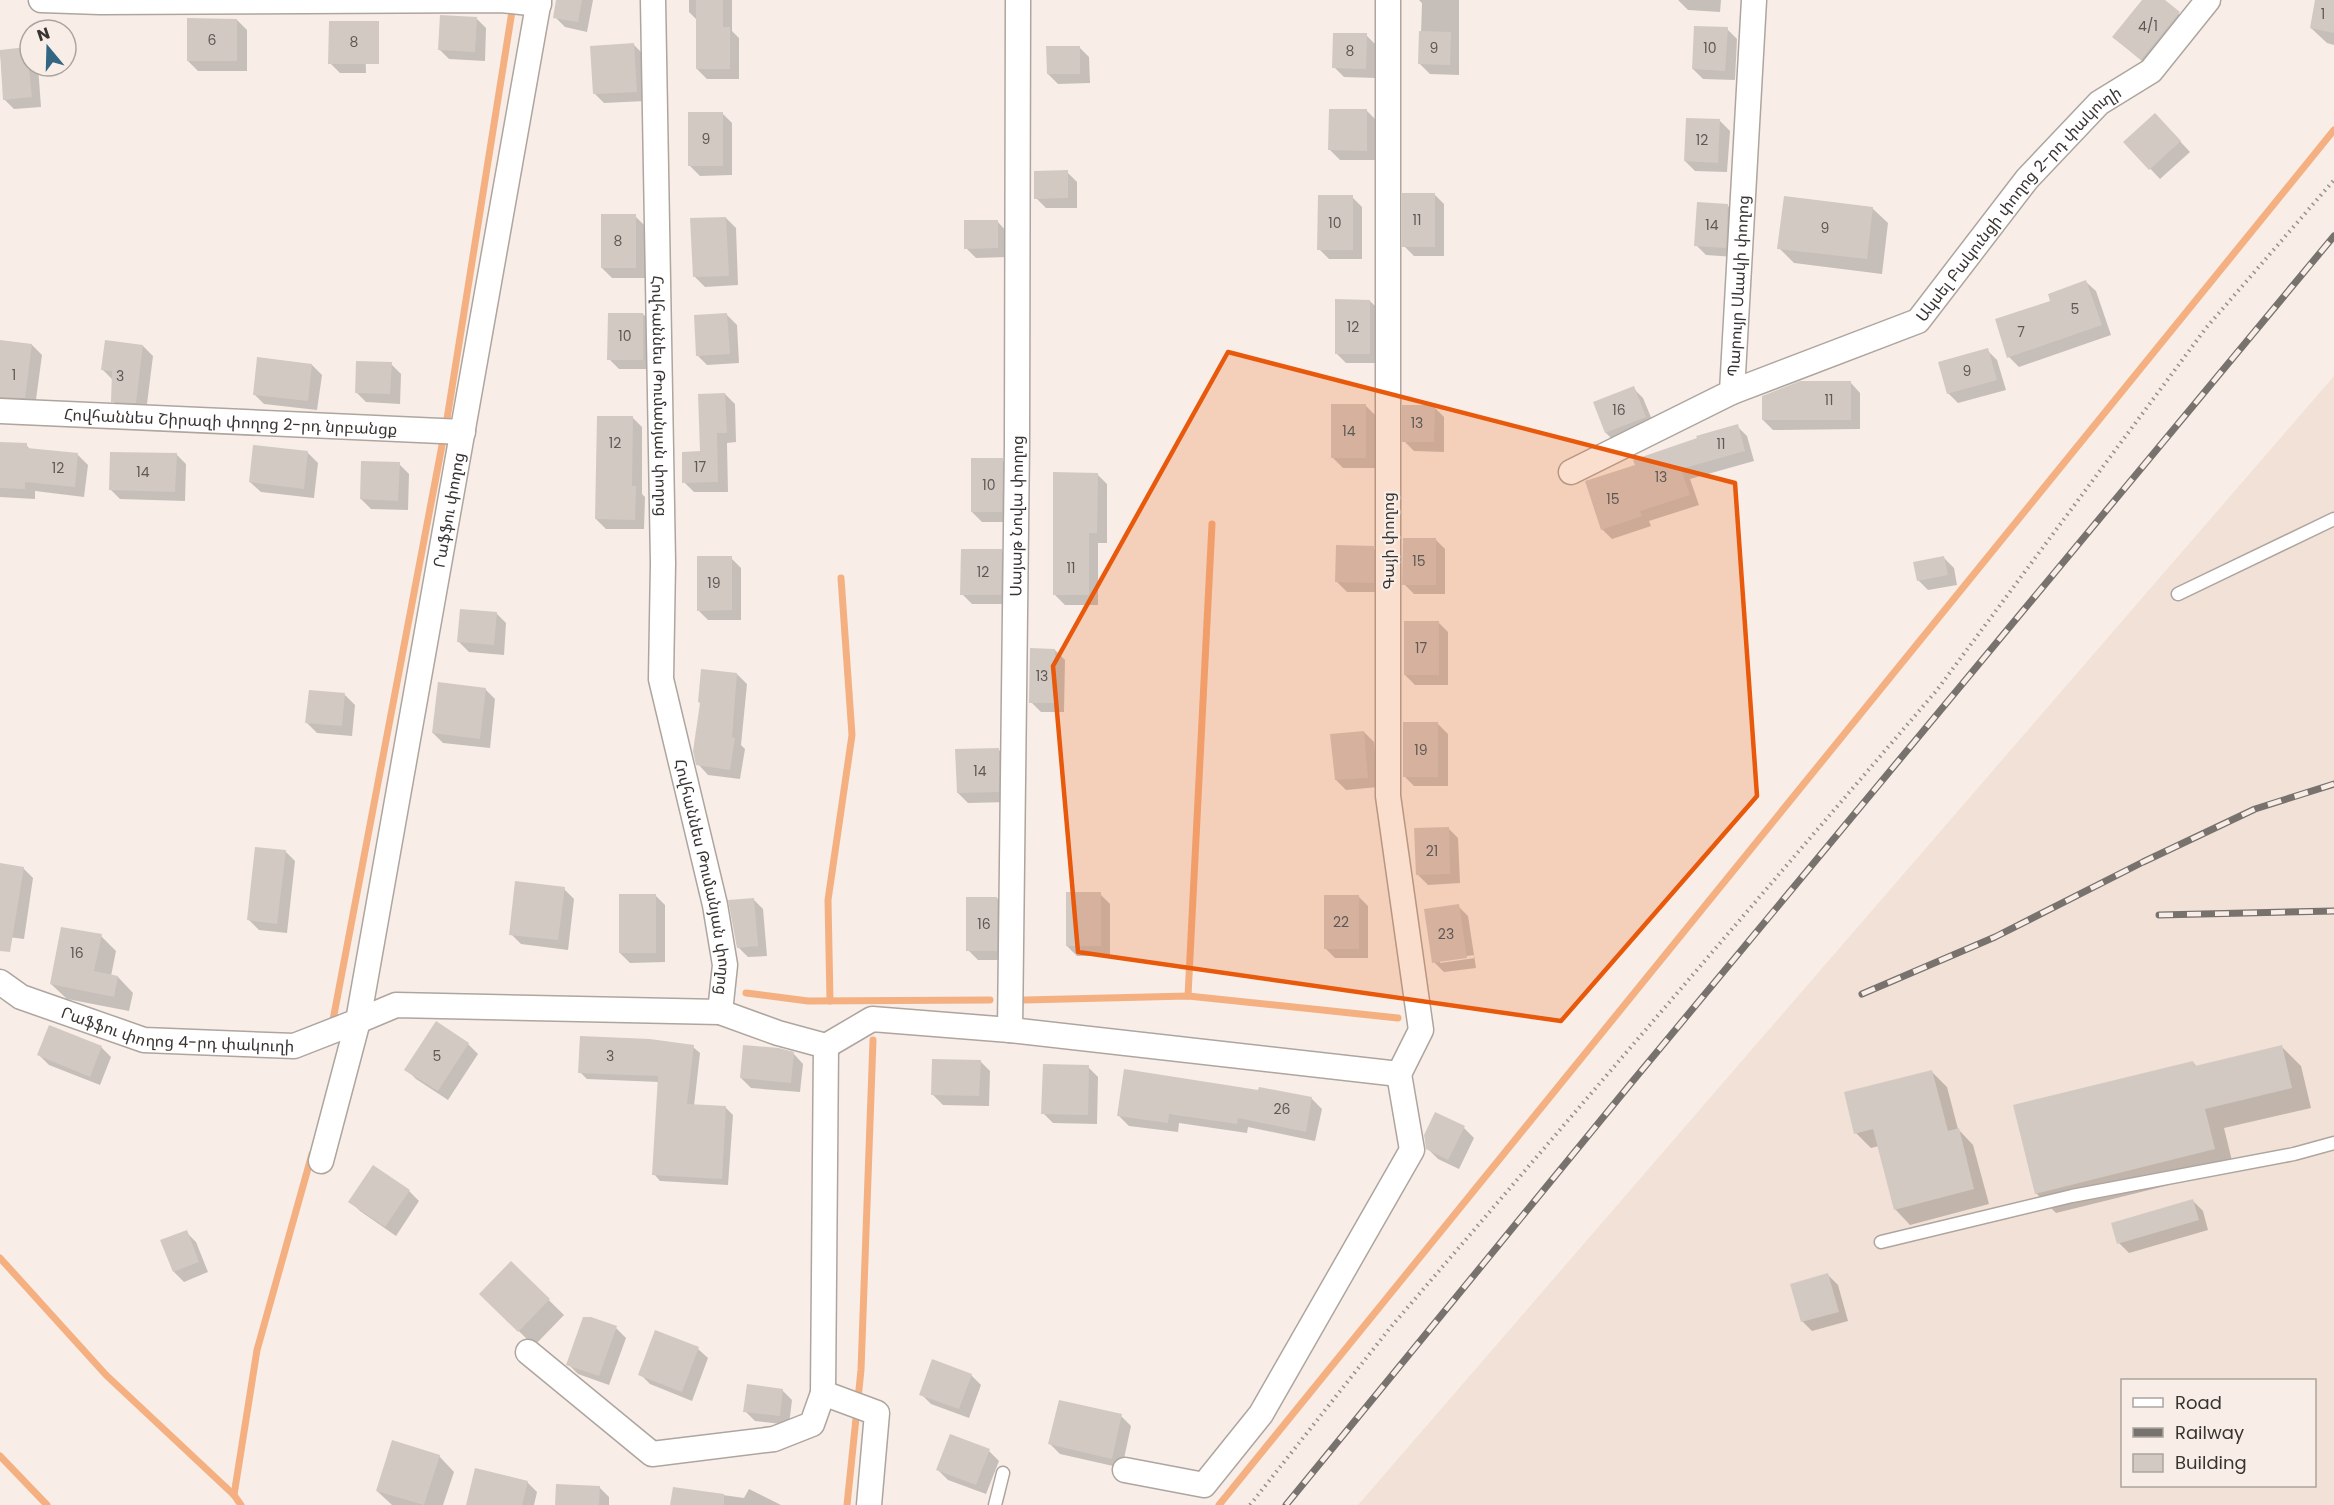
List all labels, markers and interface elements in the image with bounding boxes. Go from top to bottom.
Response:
house number: 1 [2321,4,2325,24]
house number: 4/1 [2138,16,2158,36]
north arrow [18,18,78,78]
text: N [34,21,53,47]
house number: 6 [208,30,217,50]
house number: 8 [350,32,359,52]
house number: 9 [1430,38,1438,58]
house number: 10 [1703,38,1717,58]
house number: 8 [1346,41,1355,61]
street label: Ակսել Բակունցի փողոց 2-րդ փակուղի [1910,81,2126,327]
house number: 9 [702,129,710,149]
house number: 12 [1696,130,1708,150]
street label: Պարույր Սևակի փողոց [1722,194,1755,378]
house number: 11 [1413,210,1421,230]
house number: 10 [1328,213,1342,233]
house number: 14 [1705,215,1719,235]
house number: 9 [1821,218,1829,238]
house number: 8 [614,231,623,251]
street label: Հովհաննես Թումանյան փողոց [646,275,673,517]
house number: 5 [2071,299,2079,319]
house number: 12 [1347,317,1359,337]
house number: 7 [2017,322,2025,342]
house number: 10 [618,326,632,346]
house number: 9 [1963,361,1971,381]
house number: 1 [12,365,16,385]
house number: 3 [116,366,124,386]
house number: 11 [1825,390,1833,410]
house number: 16 [1612,400,1626,420]
street label: Հովհաննես Շիրազի փողոց 2-րդ նրբանցք [64,403,398,441]
house number: 13 [1411,413,1423,433]
house number: 14 [1342,421,1356,441]
house number: 12 [609,433,621,453]
house number: 11 [1717,434,1725,454]
street label: Սայաթ Նովա փողոց [1004,435,1029,597]
street label: Րաֆֆու փողոց [428,450,471,569]
house number: 17 [694,457,706,477]
house number: 12 [52,458,64,478]
house number: 14 [136,462,150,482]
house number: 13 [1655,467,1667,487]
house number: 10 [982,475,996,495]
house number: 15 [1606,489,1620,509]
street label: Գայի փողոց [1377,492,1400,590]
house number: 15 [1412,551,1426,571]
house number: 11 [1067,558,1075,578]
house number: 12 [977,562,989,582]
house number: 19 [707,573,721,593]
house number: 17 [1415,638,1427,658]
house number: 13 [1036,666,1048,686]
house number: 19 [1414,740,1428,760]
street label: Հովհաննես Թումանյան փողոց [668,757,736,996]
house number: 14 [973,761,987,781]
house number: 21 [1426,841,1438,861]
house number: 22 [1333,912,1349,932]
house number: 16 [977,914,991,934]
house number: 23 [1438,924,1454,944]
house number: 16 [70,943,84,963]
street label: Րաֆֆու փողոց 4-րդ փակուղի [58,1001,295,1058]
house number: 5 [433,1046,441,1066]
house number: 3 [606,1046,614,1066]
house number: 26 [1274,1099,1291,1119]
legend [2121,1379,2316,1487]
text: Road [2175,1390,2222,1415]
text: Railway [2175,1420,2244,1445]
text: Building [2175,1450,2247,1475]

